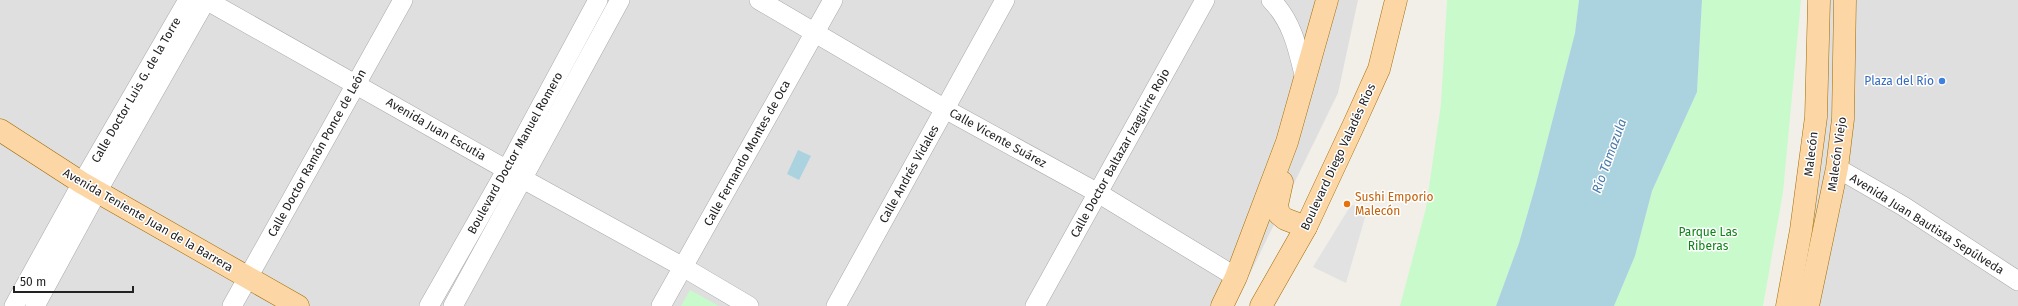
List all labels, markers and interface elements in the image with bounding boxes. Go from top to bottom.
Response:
street label: Calle Doctor Luis G. de la Torre [88,15,184,165]
street label: Calle Doctor Baltazar Izaguirre Rojo [1068,66,1172,240]
street label: Calle Doctor Ramón Ponce de León [265,67,369,239]
street label: Boulevard Doctor Manuel Romero [465,70,565,236]
place label: Plaza del Río [1864,74,1934,88]
marker: Plaza del Río [1937,76,1947,86]
street label: Calle Fernando Montes de Oca [701,78,793,228]
street label: Boulevard Diego Valadés Ríos [1298,81,1378,233]
street label: Avenida Juan Escutia [384,95,488,163]
street label: Calle Vicente Suárez [947,106,1049,170]
street label: Malecón Viejo [1825,116,1849,192]
water label: Río Tamazula [1589,117,1629,195]
street label: Calle Andrés Vidales [876,122,942,225]
street label: Malecón [1801,131,1821,177]
street label: Avenida Teniente Juan de la Barrera [61,165,235,275]
street label: Avenida Juan Bautista Sepúlveda [1848,171,2006,277]
place label: Sushi Emporio Malecón [1355,190,1433,218]
marker: Sushi Emporio Malecón [1342,199,1352,209]
park label: Parque Las Riberas [1679,225,1738,253]
scale bar [14,268,133,294]
text: 50 m [20,275,46,289]

